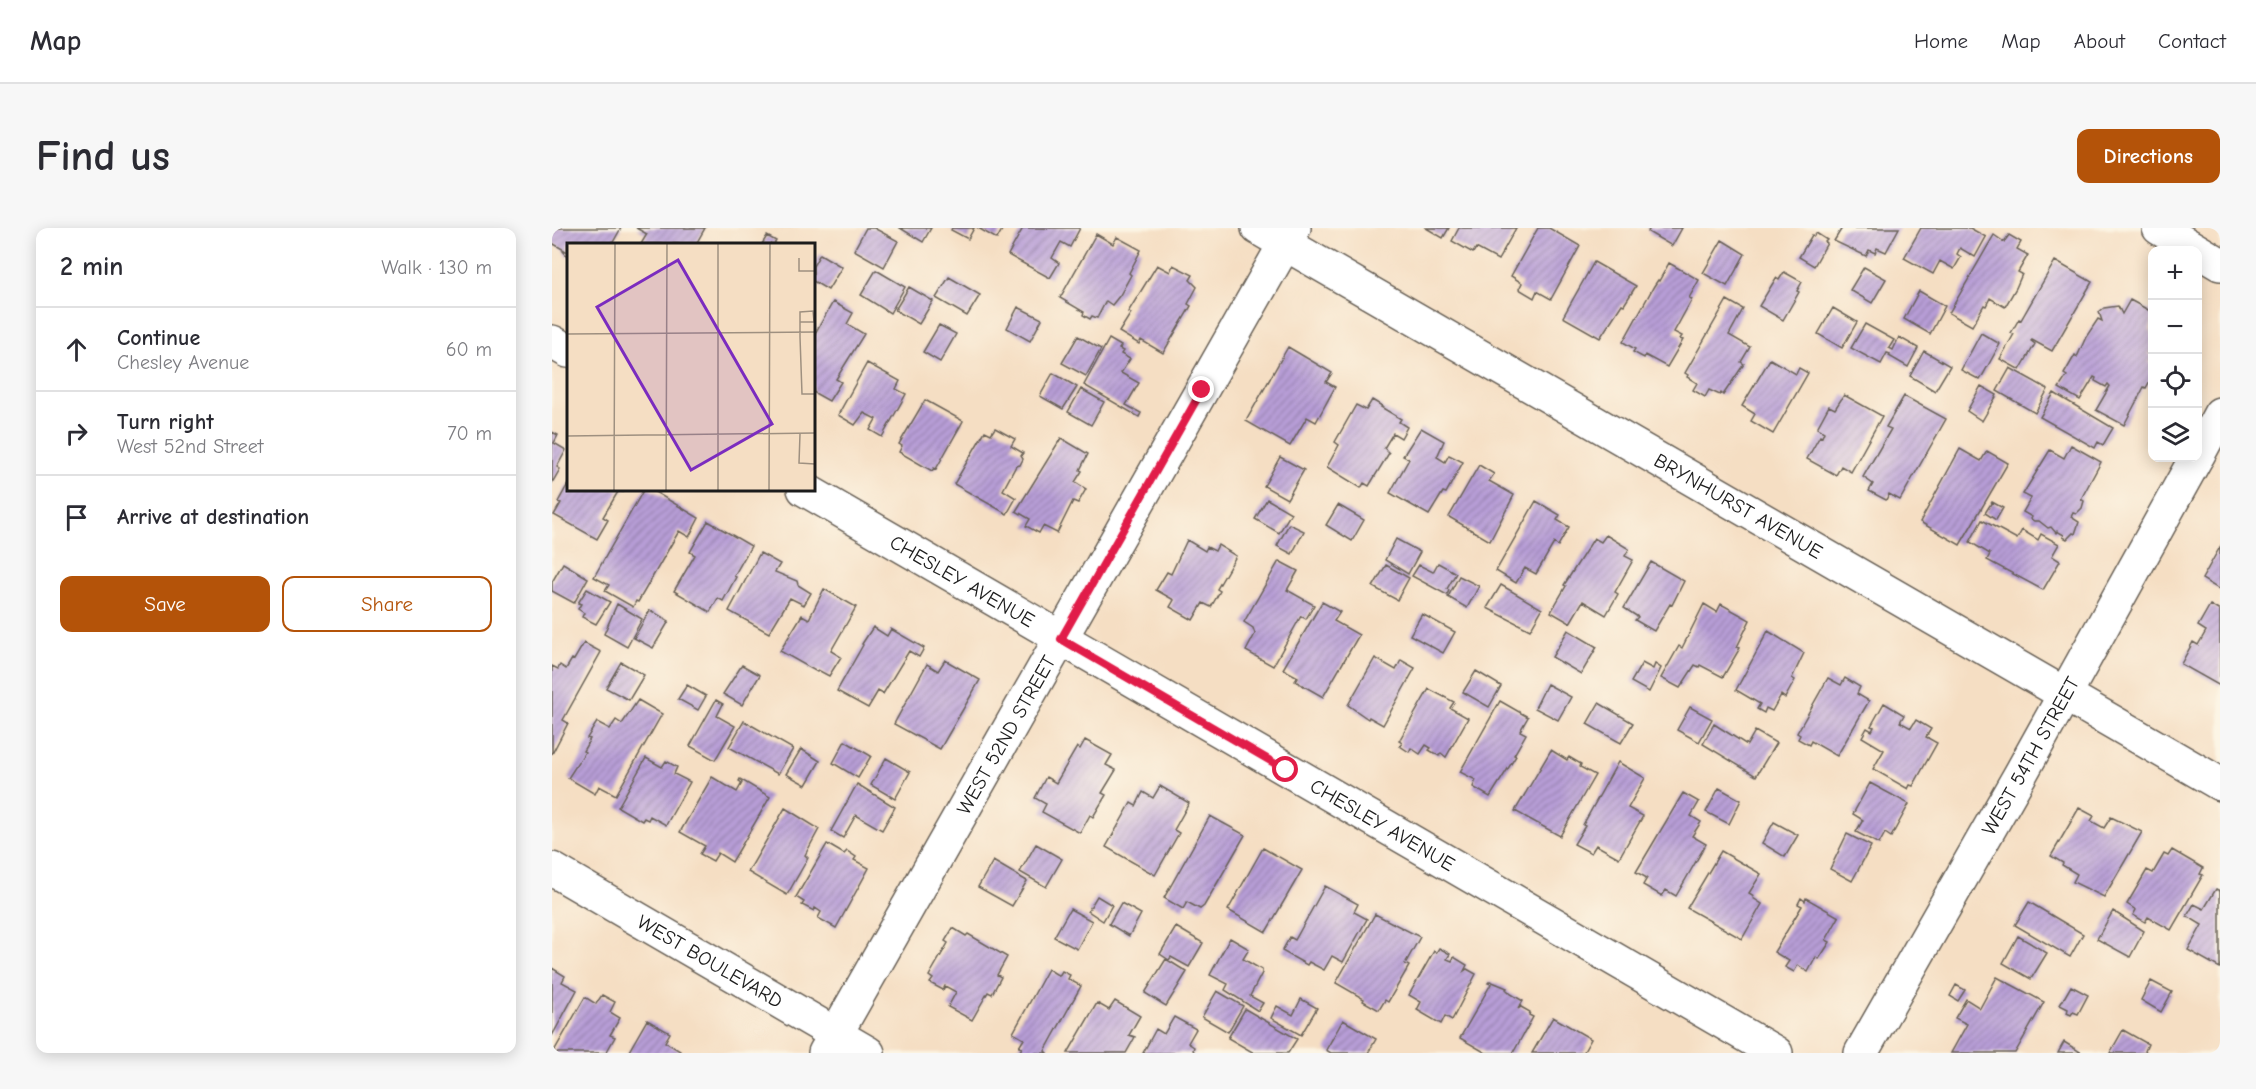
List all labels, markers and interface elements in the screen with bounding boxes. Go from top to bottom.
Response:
text: Map [30,25,81,57]
text: Home [1914,29,1968,53]
text: Map [2001,29,2041,53]
text: About [2074,29,2125,53]
text: Contact [2158,29,2226,53]
button: Directions [2077,129,2220,183]
text: Find us [36,132,170,181]
inset map [567,243,814,490]
map controls [2148,246,2202,462]
button: + [2148,246,2202,300]
text: 2 min [60,252,123,282]
text: Walk · 130 m [381,256,492,279]
button: − [2148,300,2202,354]
text: Continue [117,325,200,351]
icon: ahead [60,333,93,366]
text: 60 m [446,338,492,361]
text: Chesley Avenue [117,351,249,374]
button: locate [2148,354,2202,408]
route end [1188,376,1214,402]
button: layers [2148,408,2202,462]
text: Turn right [117,409,214,435]
icon: right [60,417,93,450]
text: 70 m [447,422,492,445]
text: West 52nd Street [117,435,263,458]
street label: BRYNHURST AVENUE [1650,449,1826,564]
icon: arrive [60,501,93,534]
text: Arrive at destination [117,504,309,530]
street label: CHESLEY AVENUE [886,530,1038,632]
button: Save [60,576,270,632]
button: Share [282,576,492,632]
street label: WEST 52ND STREET [952,651,1061,819]
street label: WEST 54TH STREET [1977,672,2084,839]
route start [1272,756,1298,782]
street label: CHESLEY AVENUE [1306,774,1459,876]
street label: WEST BOULEVARD [633,910,787,1013]

